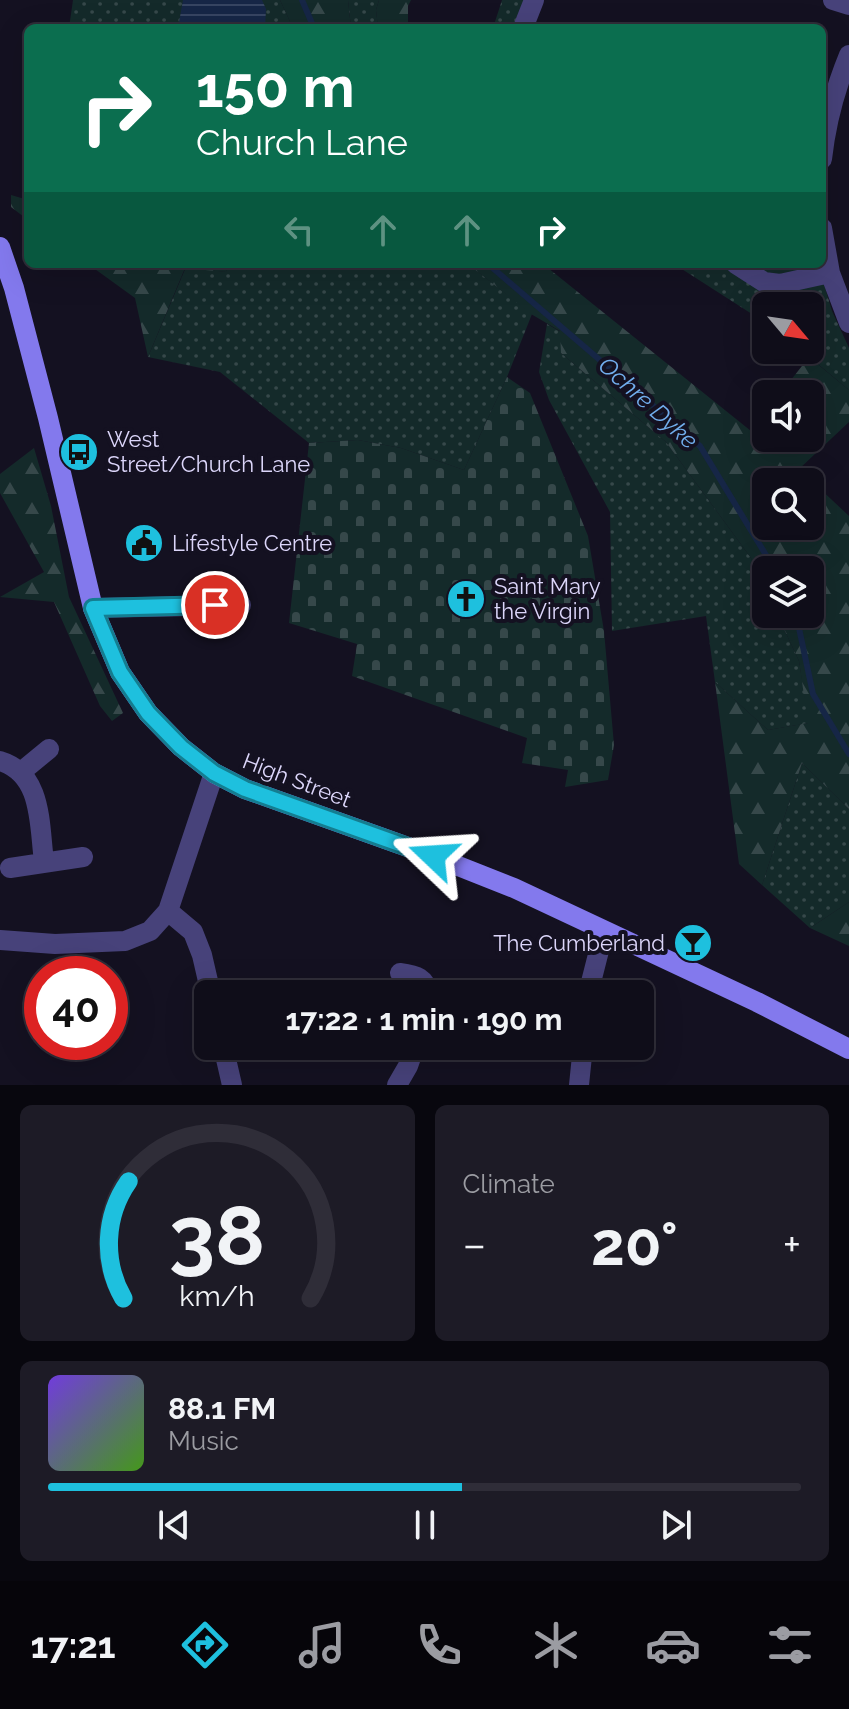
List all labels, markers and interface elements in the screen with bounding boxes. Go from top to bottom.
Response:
text: 150 m [196,54,355,120]
icon: right [64,56,168,160]
text: Church Lane [196,121,408,163]
icon: left [277,208,321,252]
icon: ahead [361,208,405,252]
icon: ahead [445,208,489,252]
icon: right [529,208,573,252]
north arrow [752,292,824,364]
map controls [752,292,824,628]
water label: Ochre Dyke [593,350,704,455]
button: sound [752,380,824,452]
place label: West Street/Church Lane [107,426,310,477]
bus stop icon: West Street/Church Lane [58,431,100,473]
button: search [752,468,824,540]
public building icon: Lifestyle Centre [123,522,165,564]
place label: Lifestyle Centre [172,530,332,556]
button: layers [752,556,824,628]
pin [181,571,249,639]
place label: Saint Mary the Virgin [494,573,601,624]
church icon: Saint Mary the Virgin [445,578,487,620]
icon: arrive [193,583,237,627]
street label: High Street [239,747,355,813]
position arrow [391,814,475,898]
bar icon: The Cumberland [672,922,714,964]
place label: The Cumberland [493,930,665,956]
speed limit sign: 40 [24,956,128,1060]
text: 17:22 · 1 min · 190 m [286,1002,562,1037]
text: Climate [463,1169,555,1199]
text: 38 [169,1187,266,1284]
text: 20° [591,1209,678,1279]
text: − [463,1219,486,1270]
text: + [783,1219,801,1270]
text: km/h [180,1279,255,1313]
text: 88.1 FM [168,1391,276,1426]
text: Music [168,1426,239,1456]
icon: previous [152,1503,196,1547]
icon: pause [403,1503,447,1547]
icon: next [654,1503,698,1547]
icon: directions [177,1617,233,1673]
icon: music [294,1617,350,1673]
icon: phone [411,1617,467,1673]
icon: climate [528,1617,584,1673]
icon: car [645,1617,701,1673]
icon: filters [762,1617,818,1673]
text: 17:21 [31,1624,116,1666]

